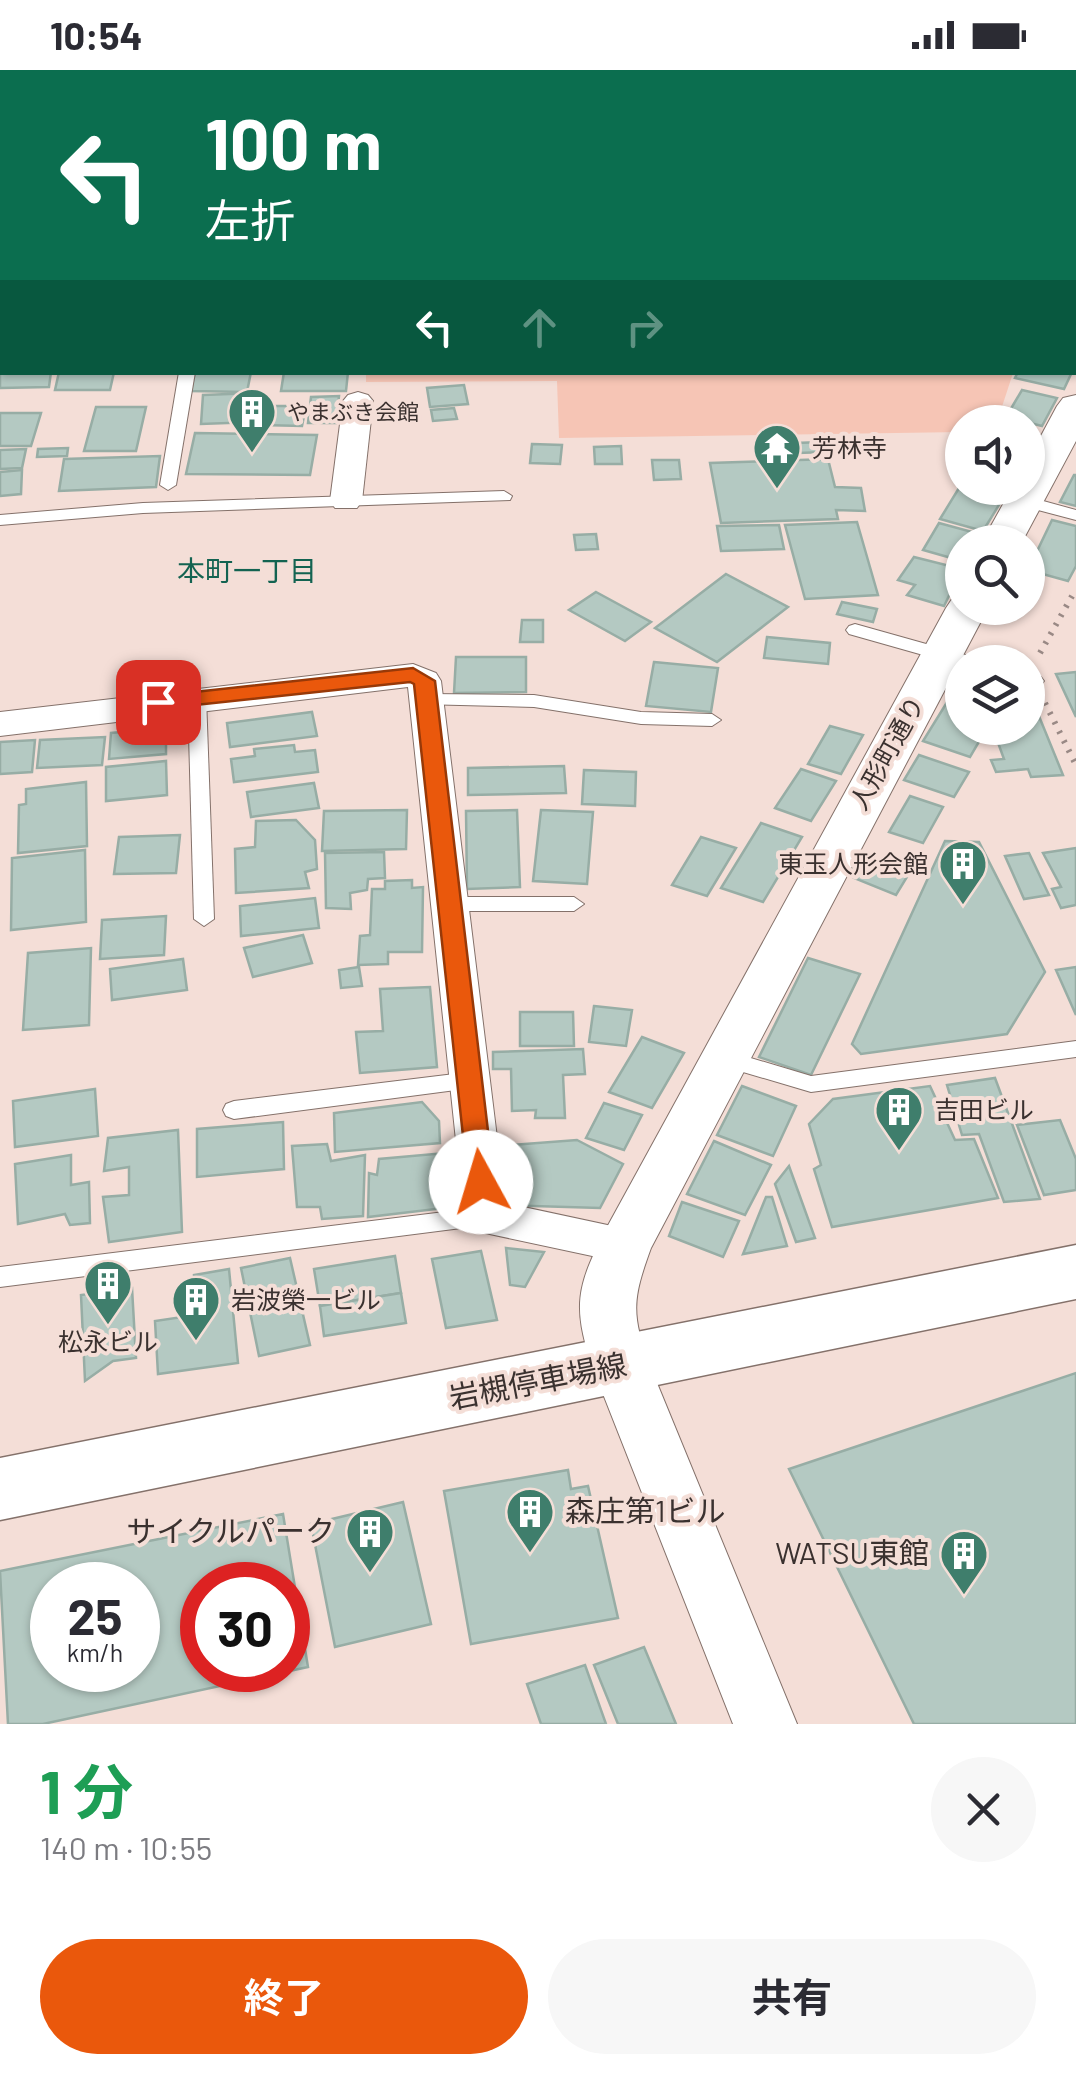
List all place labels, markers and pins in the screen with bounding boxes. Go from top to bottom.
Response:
building icon: やまぶき会館 [226,386,278,454]
place label: やまぶき会館 [287,398,419,424]
temple icon: 芳林寺 [751,422,803,490]
place label: 芳林寺 [812,432,887,462]
pin [116,660,201,745]
building icon: 東玉人形会館 [937,838,989,906]
place label: 東玉人形会館 [778,848,928,878]
building icon: 吉田ビル [873,1084,925,1152]
place label: 吉田ビル [934,1094,1034,1124]
building icon: 松永ビル [82,1258,134,1326]
building icon: 岩波榮一ビル [170,1274,222,1342]
place label: 岩波榮一ビル [231,1284,381,1314]
place label: 松永ビル [58,1326,158,1356]
building icon: 森庄第1ビル [504,1486,556,1554]
place label: 森庄第1ビル [565,1492,726,1528]
building icon: サイクルパーク [344,1506,396,1574]
place label: サイクルパーク [127,1512,335,1548]
building icon: WATSU東館 [938,1528,990,1596]
place label: WATSU東館 [775,1534,929,1570]

